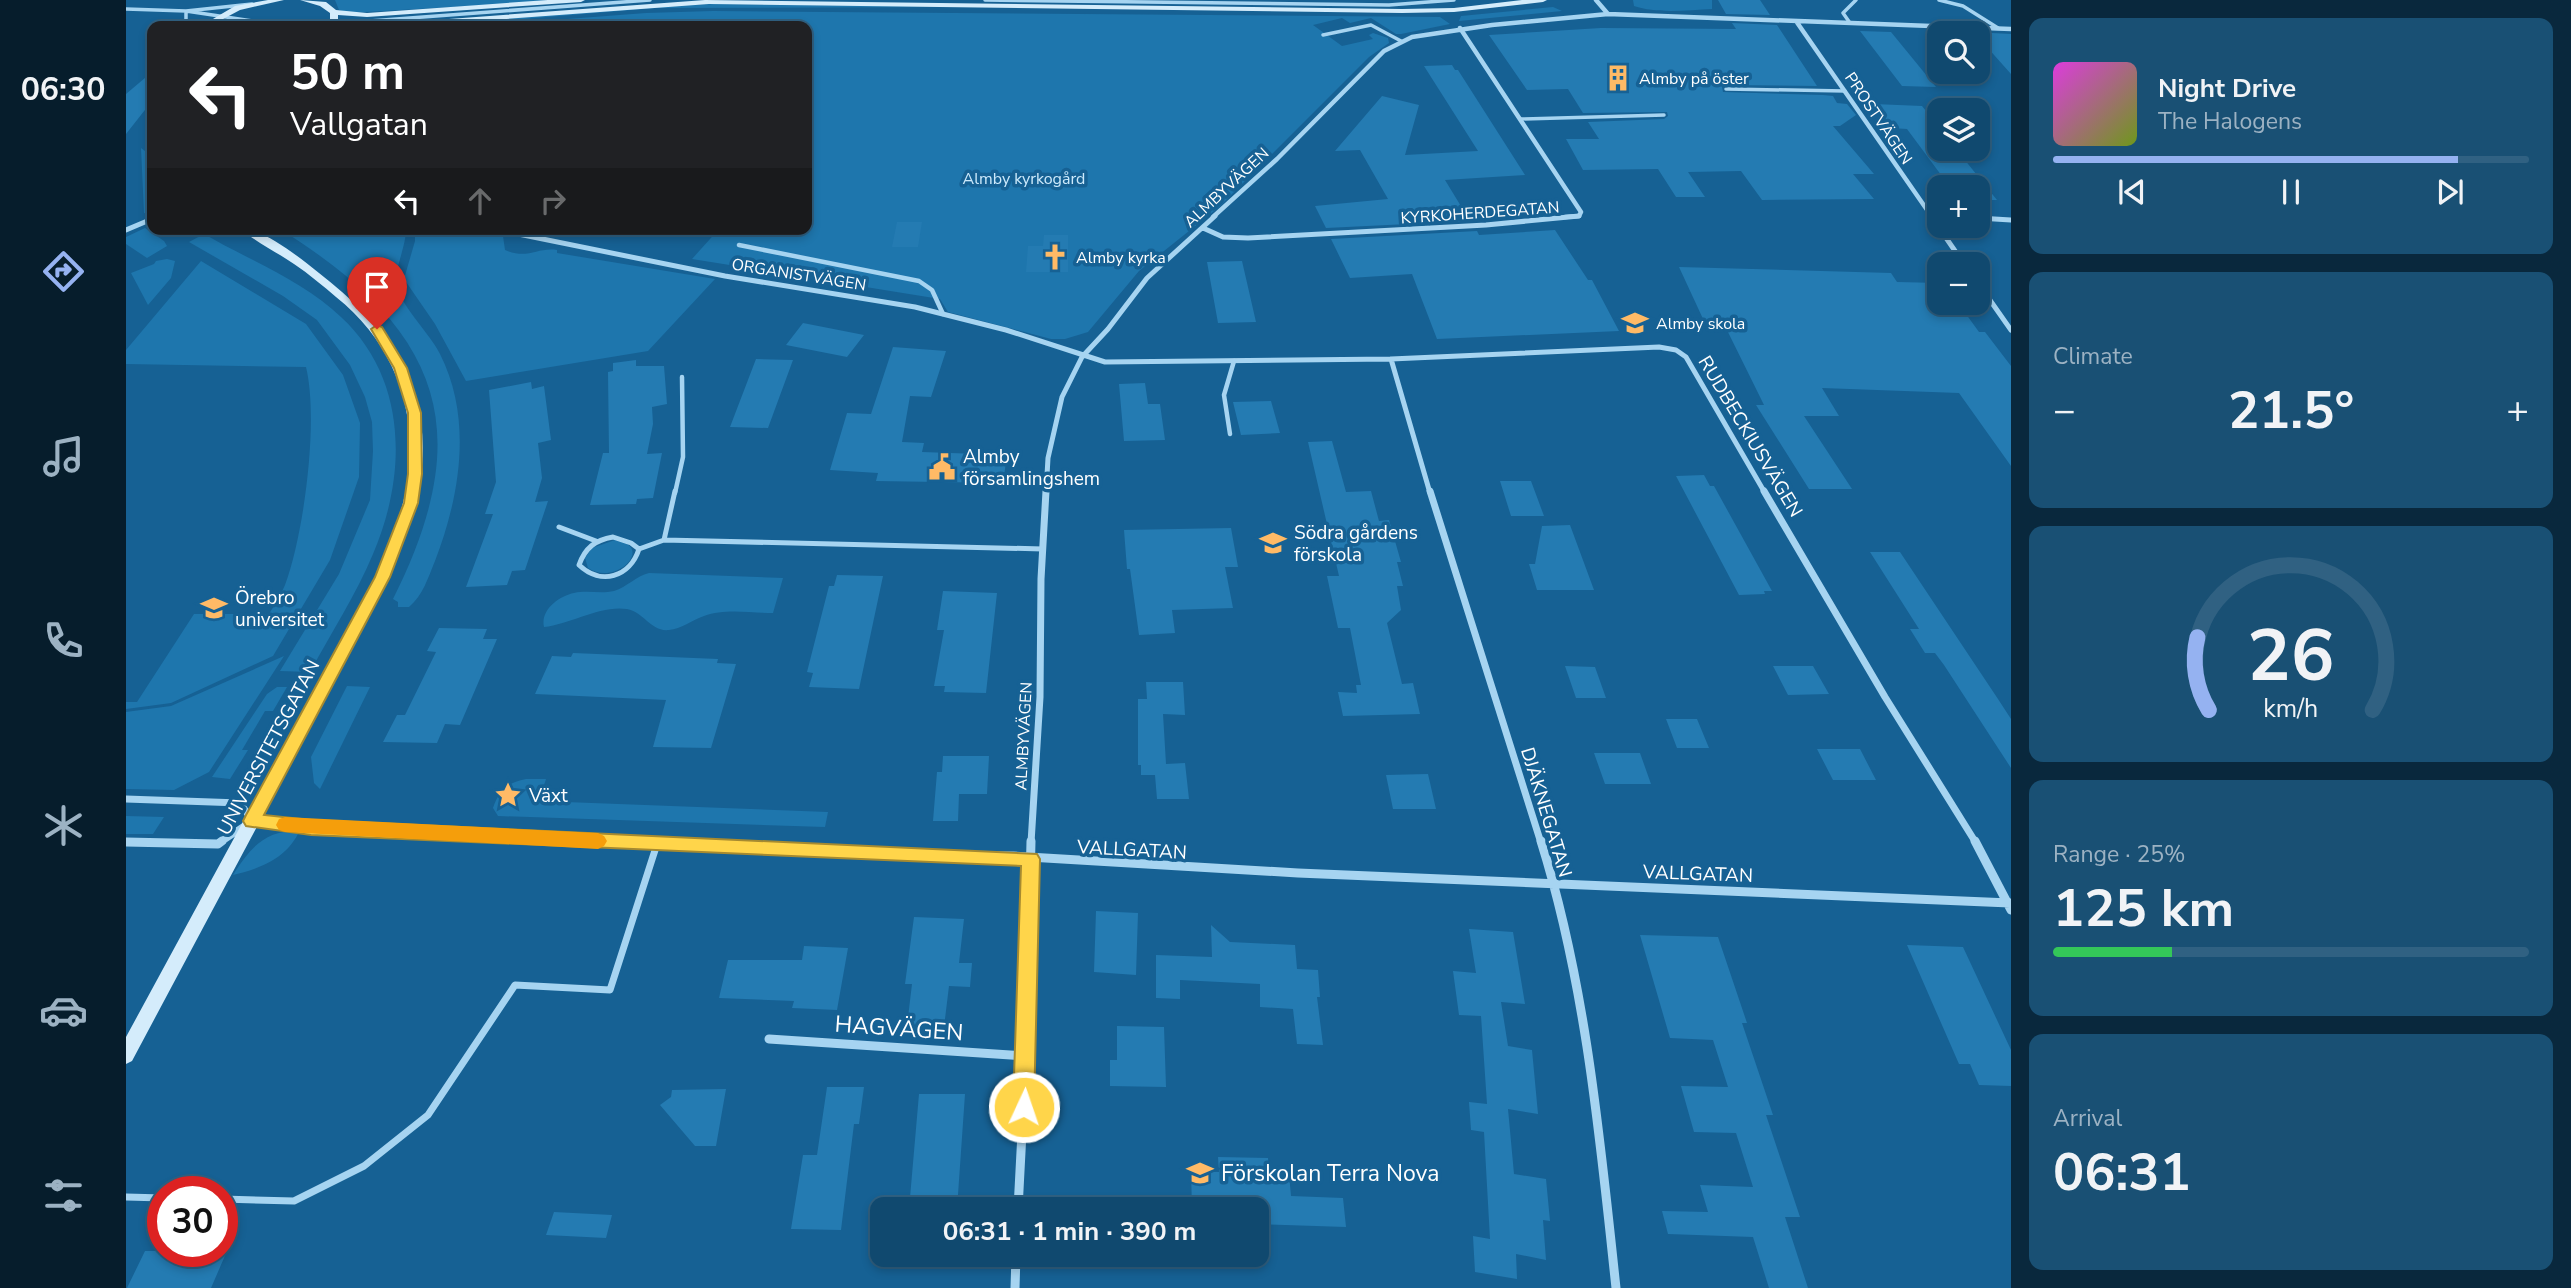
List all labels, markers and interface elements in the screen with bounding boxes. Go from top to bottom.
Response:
map controls [1927,21,1990,315]
button: search [1927,21,1990,84]
text: 50 m [290,39,405,106]
icon: left [175,49,266,140]
building icon: Almby på öster [1603,63,1633,93]
text: 06:30 [21,68,105,111]
place label: Almby på öster [1639,68,1749,90]
street label: PROSTVÄGEN [1839,68,1917,169]
text: Night Drive [2158,71,2296,106]
button: layers [1927,98,1990,161]
text: Vallgatan [290,103,428,146]
text: The Halogens [2158,106,2302,137]
street label: ALMBYVÄGEN [1179,143,1274,233]
park label: Almby kyrkogård [963,168,1085,190]
icon: previous [2113,173,2151,211]
icon: pause [2272,173,2310,211]
icon: next [2431,173,2469,211]
button: + [1927,175,1990,238]
icon: left [388,182,426,220]
icon: ahead [461,182,499,220]
icon: right [534,182,572,220]
street label: KYRKOHERDEGATAN [1400,196,1560,230]
church icon: Almby kyrka [1040,242,1070,272]
icon: directions [39,247,88,296]
place label: Almby kyrka [1076,247,1166,269]
button: − [1927,252,1990,315]
street label: ORGANISTVÄGEN [730,253,868,296]
pin [347,257,407,329]
icon: arrive [358,268,396,306]
school or university icon: Almby skola [1620,308,1650,338]
place label: Almby skola [1656,313,1745,335]
text: Climate [2053,341,2133,372]
street label: RUDBECKIUSVÄGEN [1692,351,1809,522]
text: 21.5° [2228,375,2354,446]
text: − [2053,385,2076,436]
text: + [2506,385,2529,436]
icon: music [39,432,88,481]
place label: Almby församlingshem [963,444,1100,492]
public building icon: Almby församlingshem [927,452,957,482]
place label: Södra gårdens förskola [1294,520,1418,568]
school or university icon: Södra gårdens förskola [1258,528,1288,558]
place label: Örebro universitet [235,585,325,633]
school or university icon: Örebro universitet [199,593,229,623]
text: 26 [2247,606,2335,706]
icon: phone [39,616,88,665]
street label: UNIVERSITETSGATAN [212,655,326,840]
street label: ALMBYVÄGEN [1010,681,1038,791]
text: km/h [2263,692,2319,726]
street label: DJÄKNEGATAN [1514,744,1578,880]
place icon: Växt [493,780,523,810]
place label: Växt [528,783,568,809]
icon: climate [39,801,88,850]
street label: VALLGATAN [1075,834,1188,866]
text: Range · 25% [2053,839,2185,870]
street label: VALLGATAN [1642,859,1753,889]
text: 125 km [2053,873,2234,944]
icon: car [39,986,88,1035]
street label: HAGVÄGEN [834,1009,964,1048]
position arrow [987,1070,1061,1144]
text: Arrival [2053,1103,2122,1134]
text: 06:31 [2053,1137,2191,1208]
school or university icon: Förskolan Terra Nova [1185,1158,1215,1188]
place label: Förskolan Terra Nova [1221,1158,1439,1189]
icon: filters [39,1171,88,1220]
speed limit sign: 30 [147,1176,238,1267]
text: 06:31 · 1 min · 390 m [943,1214,1196,1249]

